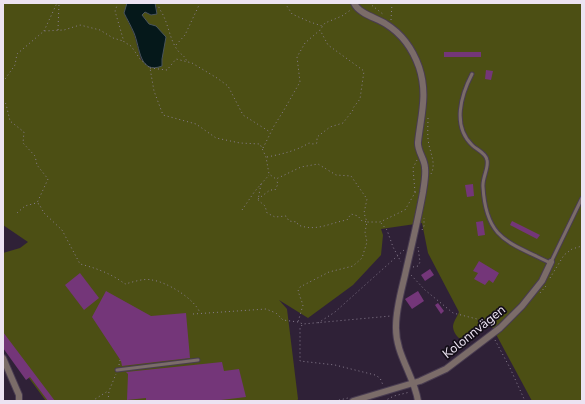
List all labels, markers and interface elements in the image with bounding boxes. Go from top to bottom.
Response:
street label: Kolonnvägen [439,301,509,363]

